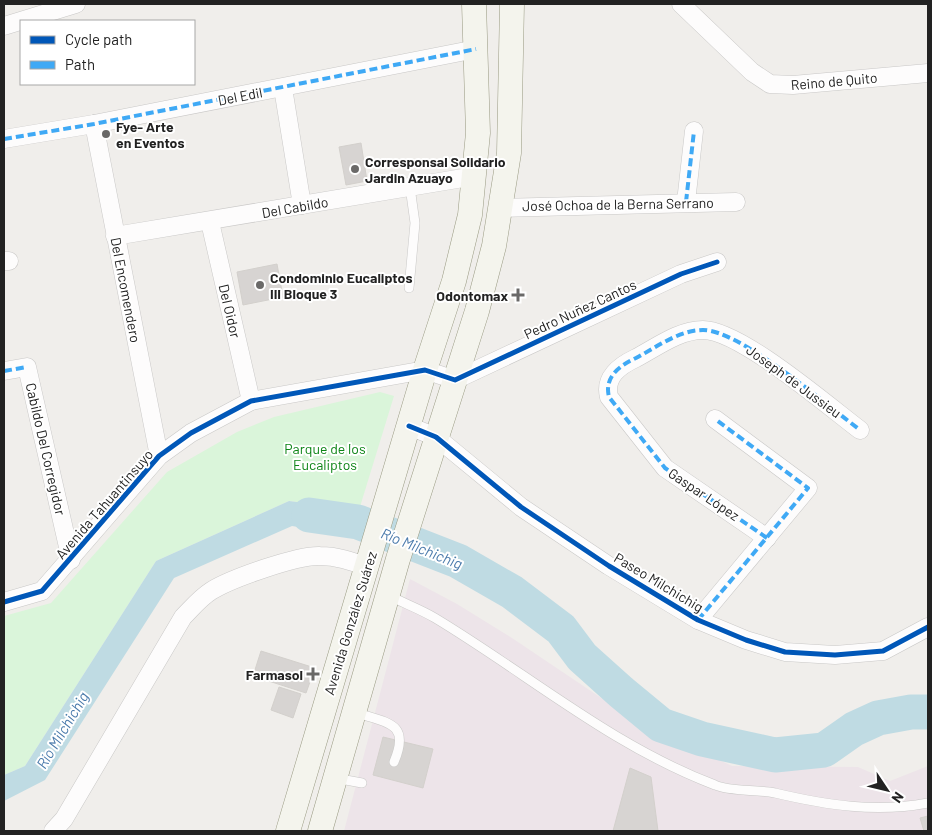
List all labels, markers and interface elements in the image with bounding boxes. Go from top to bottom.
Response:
legend [20,20,195,85]
text: Cycle path [65,30,132,48]
text: Path [65,55,95,73]
street label: Reino de Quito [790,69,878,93]
street label: Del Edil [216,83,264,109]
place label: Fye- Arte en Eventos [116,118,184,151]
marker: Fye- Arte en Eventos [100,128,112,140]
place label: Corresponsal Solidario Jardin Azuayo [365,153,506,186]
marker: Corresponsal Solidario Jardin Azuayo [349,163,361,175]
street label: Del Cabildo [260,193,330,221]
street label: José Ochoa de la Berna Serrano [522,194,714,214]
street label: Del Encomendero [107,236,145,344]
place label: Condominio Eucaliptos III Bloque 3 [270,269,412,302]
street label: Pedro Nuñez Cantos [521,275,639,342]
marker: Condominio Eucaliptos III Bloque 3 [254,279,266,291]
street label: Del Oidor [216,282,244,340]
place label: Odontomax [436,287,508,304]
marker: Odontomax [512,289,524,301]
street label: Joseph de Jussieu [743,341,845,421]
street label: Cabildo Del Corregidor [22,381,70,517]
park label: Parque de los Eucaliptos [284,440,366,473]
street label: Avenida Tahuantinsuyo [52,446,156,562]
street label: Gaspar López [665,464,743,524]
water label: Río Milchichig [379,523,466,573]
street label: Avenida González Suárez [320,549,380,697]
street label: Paseo Milchichig [611,549,707,615]
place label: Farmasol [246,666,303,683]
marker: Farmasol [307,668,319,680]
water label: Río Milchichig [32,688,92,772]
north arrow [862,765,912,815]
text: N [888,789,908,806]

